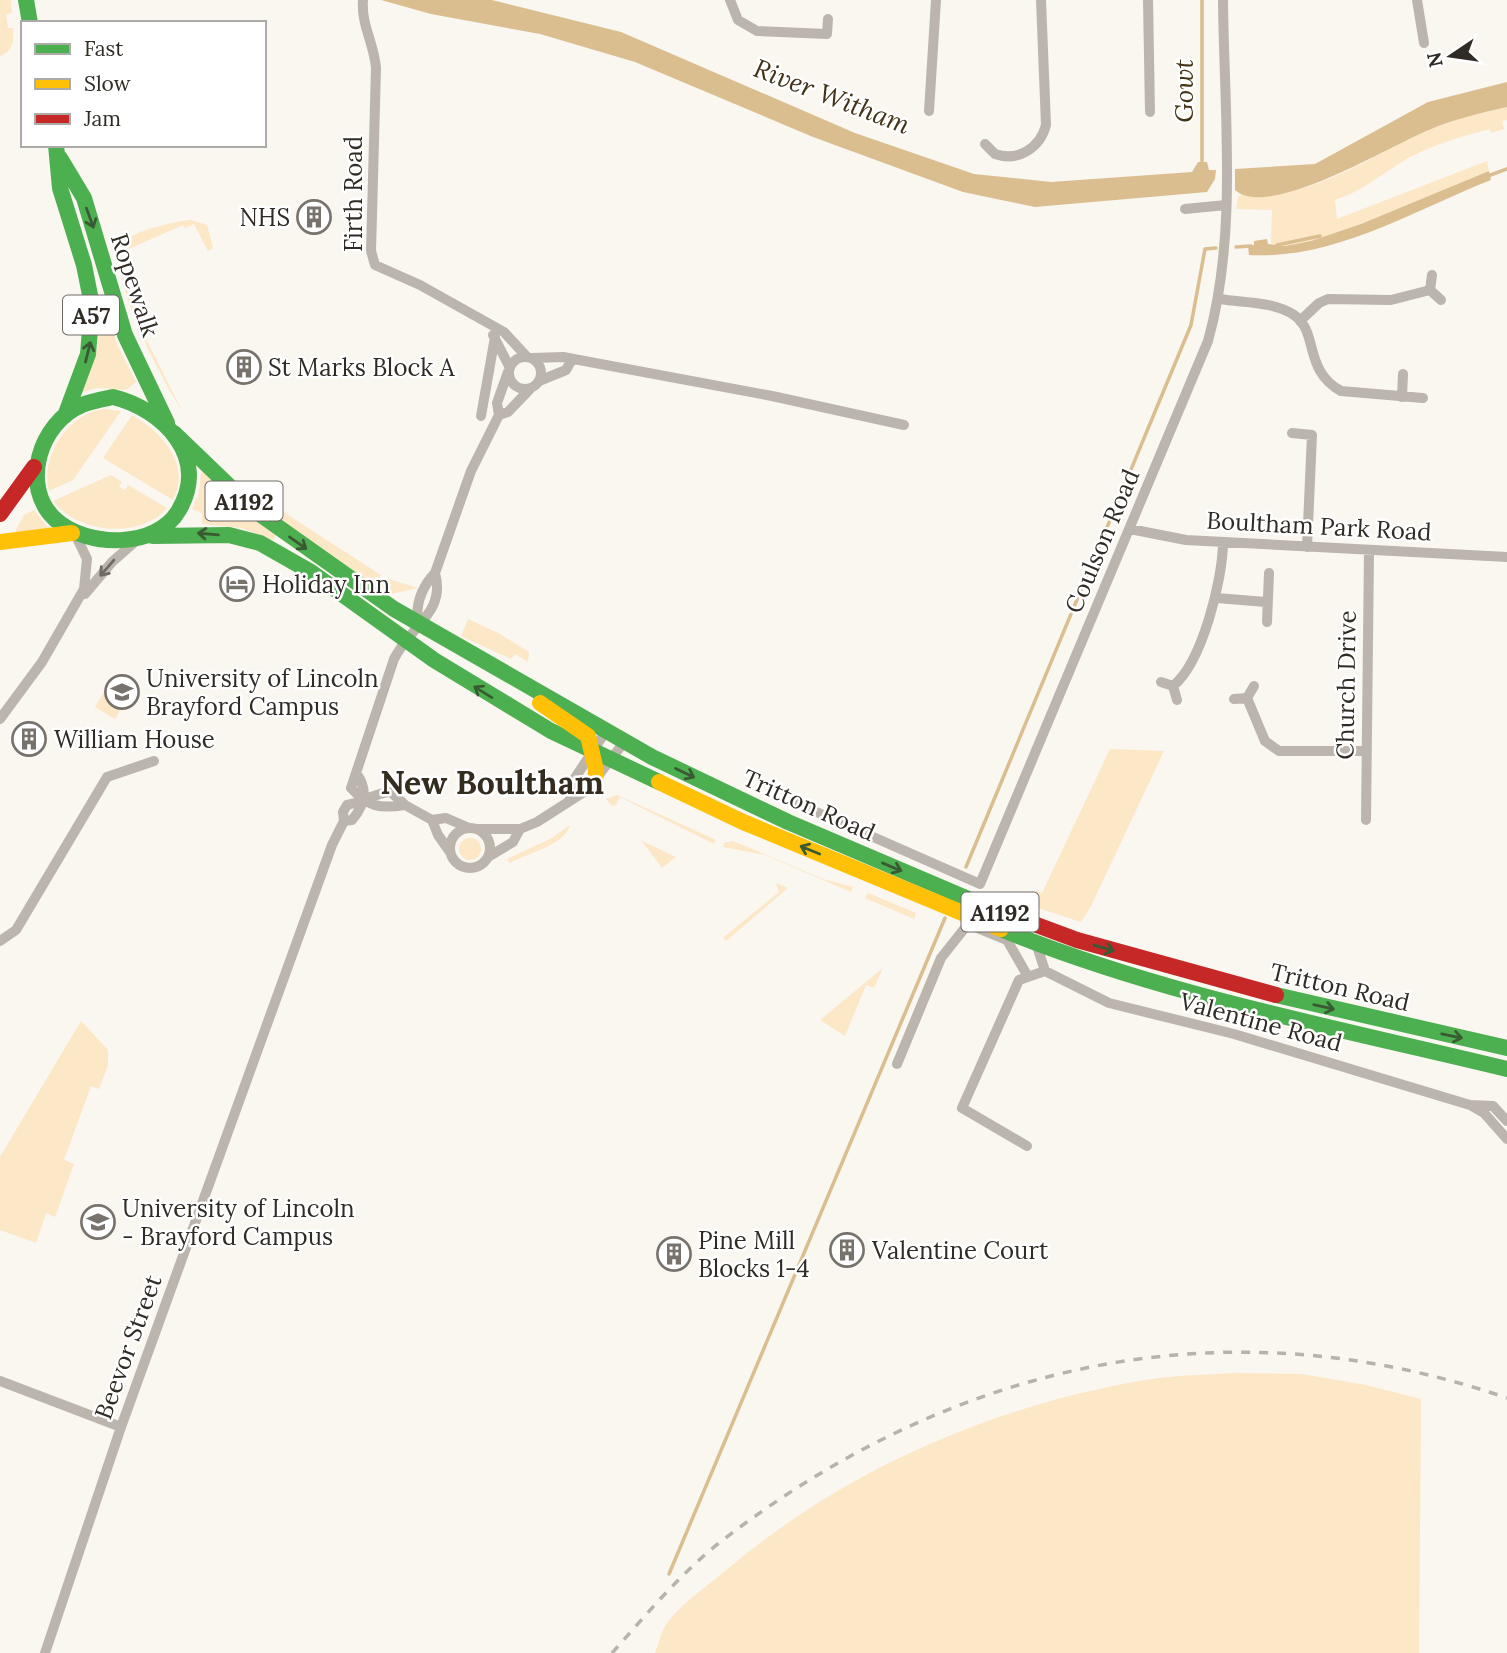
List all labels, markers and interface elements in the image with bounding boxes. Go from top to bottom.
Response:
legend [21,21,266,147]
north arrow [1416,21,1486,91]
text: Fast [84,35,124,62]
text: N [1421,50,1448,70]
water label: River Witham [749,51,915,141]
water label: Gowt [1167,59,1200,123]
text: Slow [84,70,131,97]
text: Jam [83,105,121,132]
street label: Firth Road [338,136,369,252]
building icon: NHS [295,198,333,236]
place label: NHS [239,202,290,233]
one-way arrow [84,207,97,229]
street label: Ropewalk [104,229,166,341]
road number: A57 [63,296,119,334]
one-way arrow [82,341,95,363]
building icon: St Marks Block A [225,348,263,386]
place label: St Marks Block A [268,352,455,383]
street label: Coulson Road [1058,464,1146,618]
road number: A1192 [205,481,282,520]
street label: Boultham Park Road [1206,505,1432,547]
one-way arrow [197,527,220,540]
one-way arrow [288,536,307,550]
one-way arrow [99,559,115,577]
hotel icon: Holiday Inn [218,565,256,603]
place label: Holiday Inn [262,569,390,600]
street label: Church Drive [1329,610,1363,760]
place label: University of Lincoln Brayford Campus [146,663,379,722]
school or university icon: University of Lincoln Brayford Campus [103,673,141,711]
one-way arrow [474,684,493,699]
building icon: William House [10,720,48,758]
place label: William House [54,724,215,755]
district label: New Boultham [380,762,604,803]
street label: Tritton Road [738,762,880,848]
one-way arrow [674,767,695,780]
one-way arrow [800,843,821,856]
one-way arrow [881,861,902,874]
road number: A1192 [962,892,1038,931]
one-way arrow [1093,942,1115,955]
street label: Tritton Road [1267,956,1413,1018]
street label: Valentine Road [1175,985,1346,1059]
one-way arrow [1312,1001,1335,1014]
one-way arrow [1440,1030,1463,1044]
place label: University of Lincoln - Brayford Campus [122,1193,355,1252]
school or university icon: University of Lincoln - Brayford Campus [79,1203,117,1241]
place label: Pine Mill Blocks 1-4 [698,1225,810,1284]
building icon: Valentine Court [828,1231,866,1269]
building icon: Pine Mill Blocks 1-4 [655,1235,693,1273]
place label: Valentine Court [871,1235,1049,1266]
street label: Beevor Street [88,1270,169,1423]

